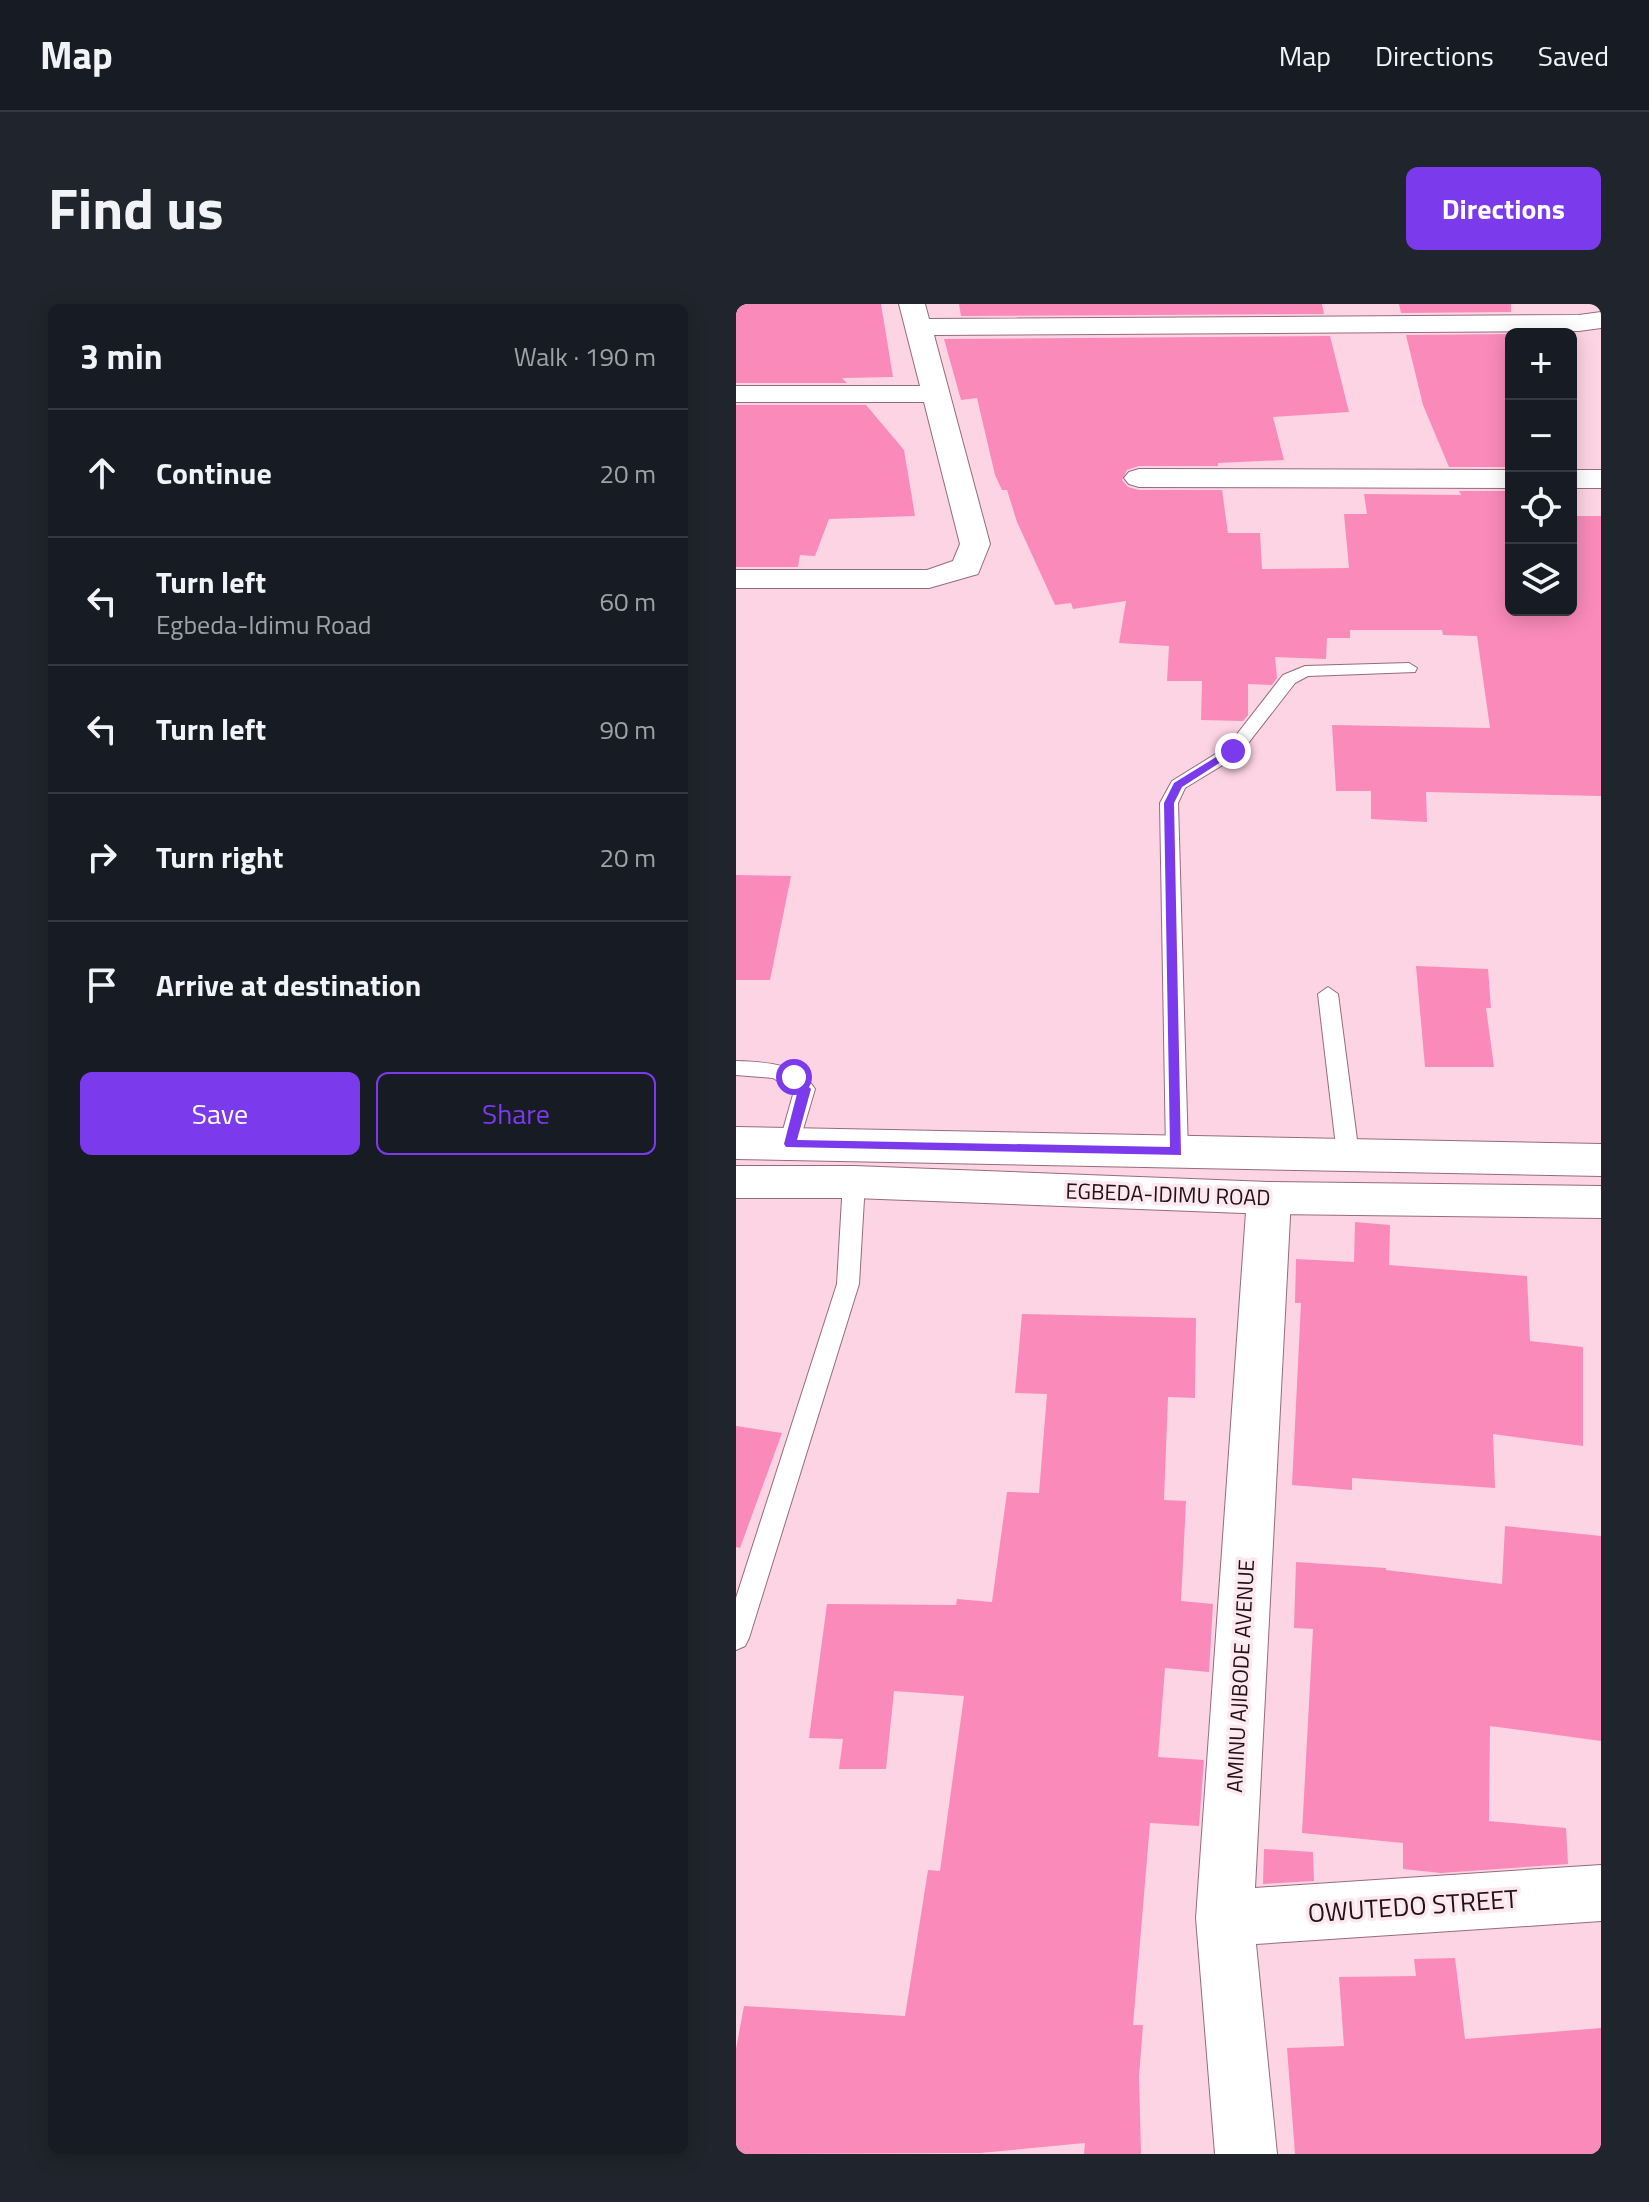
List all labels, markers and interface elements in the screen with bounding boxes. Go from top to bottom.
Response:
text: Map [40,26,113,84]
text: Map [1279,34,1331,77]
text: Directions [1375,34,1494,77]
text: Saved [1538,34,1609,77]
text: Find us [48,166,224,251]
button: Directions [1406,167,1601,250]
map controls [1505,328,1577,616]
button: + [1505,328,1577,400]
text: 3 min [80,330,163,382]
text: Walk · 190 m [514,337,656,376]
button: − [1505,400,1577,472]
text: Continue [156,450,272,496]
icon: ahead [80,451,124,495]
text: 20 m [599,454,656,493]
button: locate [1505,472,1577,544]
button: layers [1505,544,1577,616]
text: Turn left [156,559,266,605]
icon: left [80,579,124,623]
text: 60 m [599,582,656,621]
text: Egbeda-Idimu Road [156,605,372,644]
text: Turn left [156,706,266,752]
icon: left [80,707,124,751]
text: 90 m [599,710,656,749]
route end [1215,733,1251,769]
text: Turn right [156,834,284,880]
icon: right [80,835,124,879]
text: 20 m [599,838,656,877]
text: Arrive at destination [156,962,421,1008]
icon: arrive [80,963,124,1007]
route start [776,1059,812,1095]
button: Save [80,1072,360,1155]
button: Share [376,1072,656,1155]
street label: EGBEDA-IDIMU ROAD [1065,1173,1271,1215]
street label: AMINU AJIBODE AVENUE [1217,1558,1263,1794]
street label: OWUTEDO STREET [1306,1879,1520,1932]

